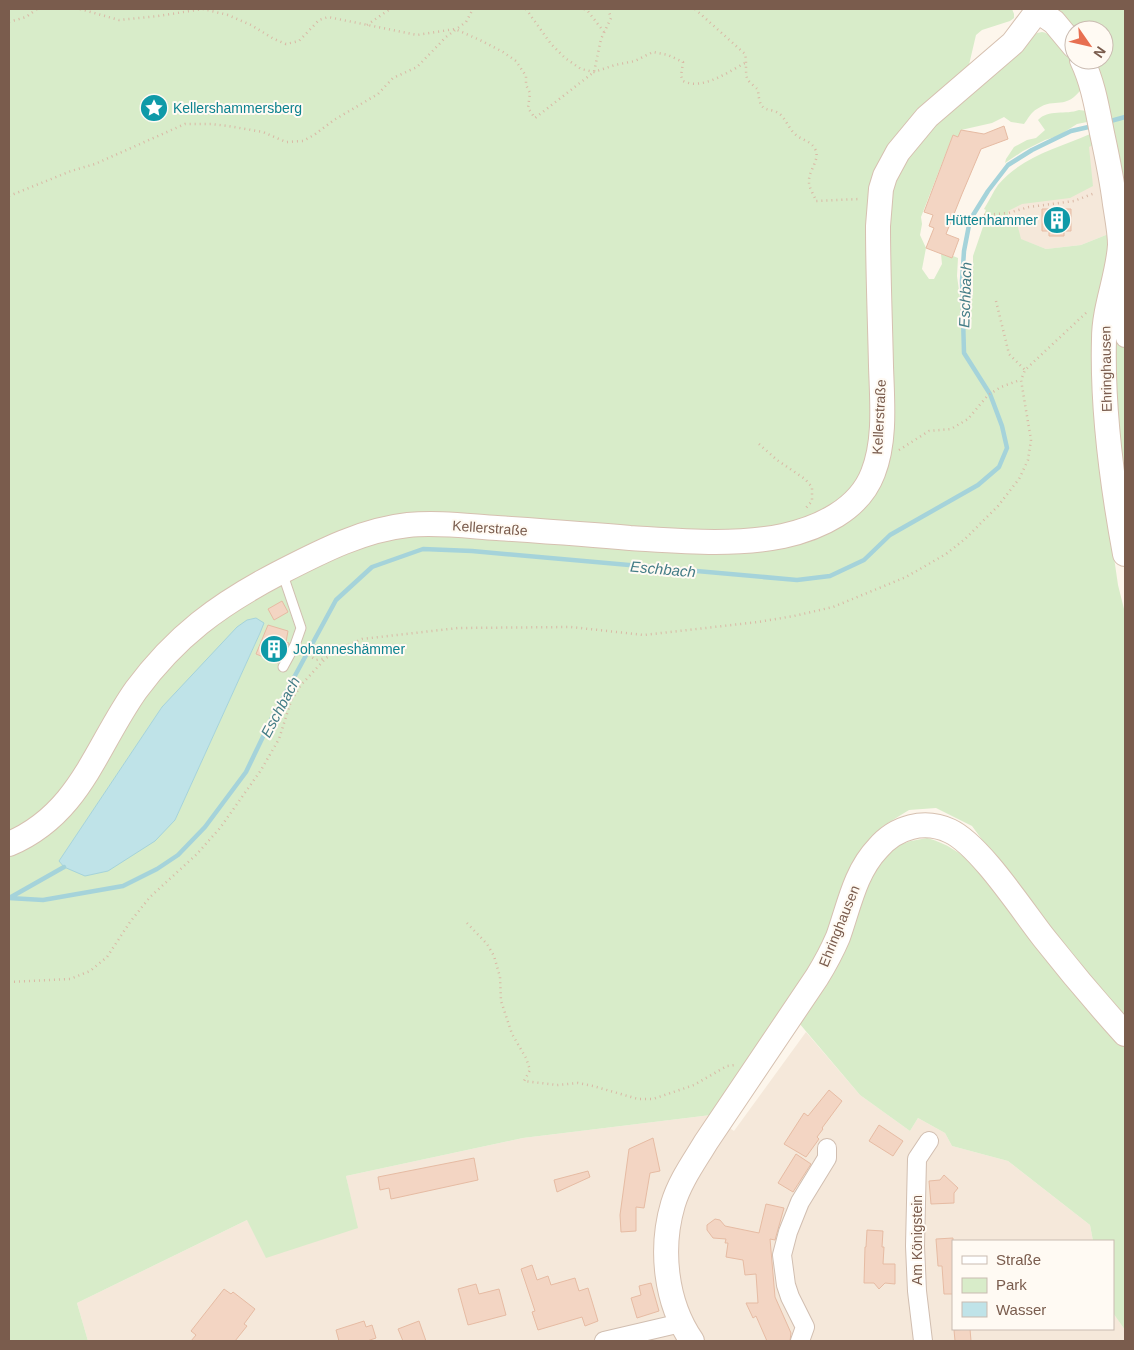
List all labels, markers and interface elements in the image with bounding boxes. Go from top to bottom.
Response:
north arrow [1064,20,1114,70]
text: N [1090,44,1109,61]
place icon: Kellershammersberg [139,93,169,123]
place label: Kellershammersberg [173,100,302,116]
building icon: Hüttenhammer [1042,205,1072,235]
place label: Hüttenhammer [945,212,1038,228]
water label: Eschbach [955,262,975,328]
street label: Ehringhausen [1097,326,1115,412]
street label: Kellerstraße [869,379,889,455]
street label: Kellerstraße [452,517,528,539]
water label: Eschbach [629,558,697,580]
building icon: Johanneshämmer [259,634,289,664]
place label: Johanneshämmer [293,641,405,657]
water label: Eschbach [257,674,303,740]
street label: Ehringhausen [815,883,863,969]
street label: Am Königstein [909,1195,925,1285]
legend [952,1240,1114,1330]
text: Straße [996,1251,1041,1268]
text: Park [996,1276,1027,1293]
text: Wasser [996,1301,1046,1318]

